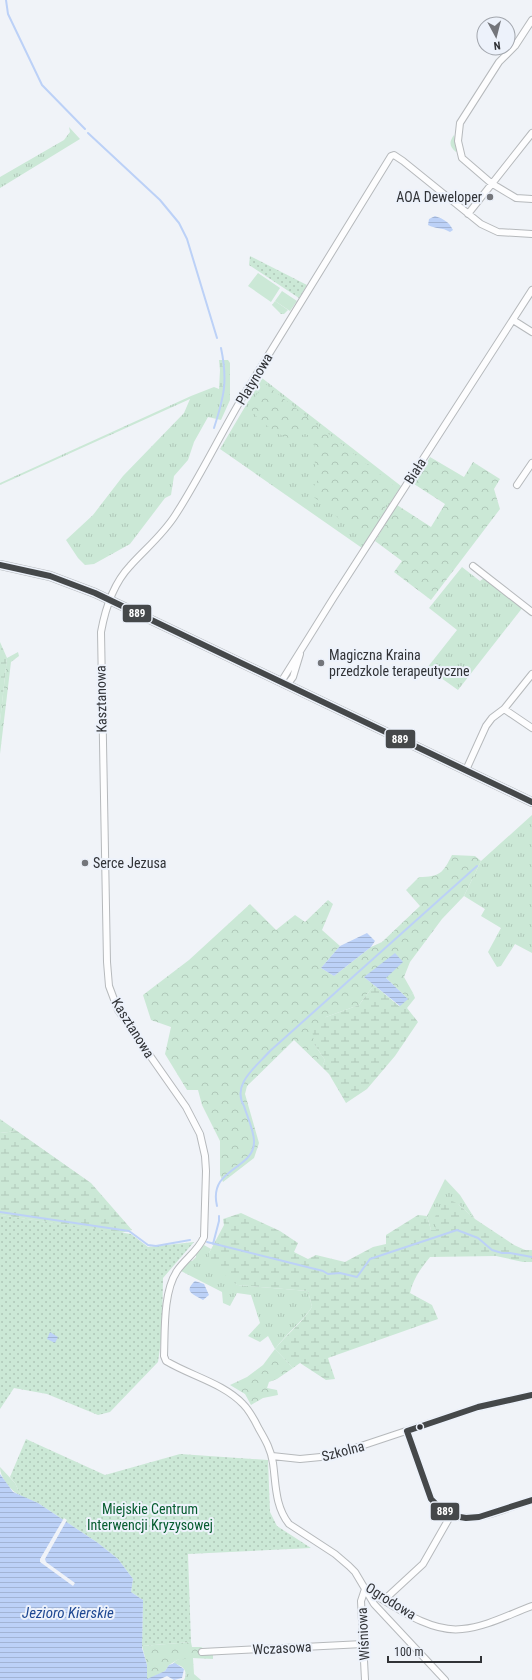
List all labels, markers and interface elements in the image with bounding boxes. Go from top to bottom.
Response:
north arrow [476,16,516,56]
text: N [493,39,501,52]
place label: AOA Deweloper [396,189,482,205]
marker: AOA Deweloper [485,192,495,202]
street label: Platynowa [232,350,276,408]
street label: Biała [401,455,429,487]
line badge: 889 [122,604,152,623]
text: 889 [129,607,145,620]
place label: Magiczna Kraina przedzkole terapeutyczne [329,647,470,679]
marker: Magiczna Kraina przedzkole terapeutyczne [316,658,326,668]
street label: Kasztanowa [92,665,110,733]
line badge: 889 [385,729,416,749]
text: 889 [392,733,408,746]
place label: Serce Jezusa [93,855,167,871]
marker: Serce Jezusa [80,858,90,868]
street label: Kasztanowa [108,995,158,1061]
unlabelled marker [415,1422,425,1432]
street label: Szkolna [320,1438,366,1464]
park label: Miejskie Centrum Interwencji Kryzysowej [87,1501,213,1533]
line badge: 889 [430,1502,460,1521]
text: 889 [437,1505,453,1518]
street label: Ogrodowa [363,1579,419,1623]
water label: Jezioro Kierskie [22,1604,114,1622]
street label: Wiśniowa [354,1607,372,1661]
street label: Wczasowa [252,1638,312,1658]
scale bar [388,1638,481,1664]
text: 100 m [394,1645,424,1659]

